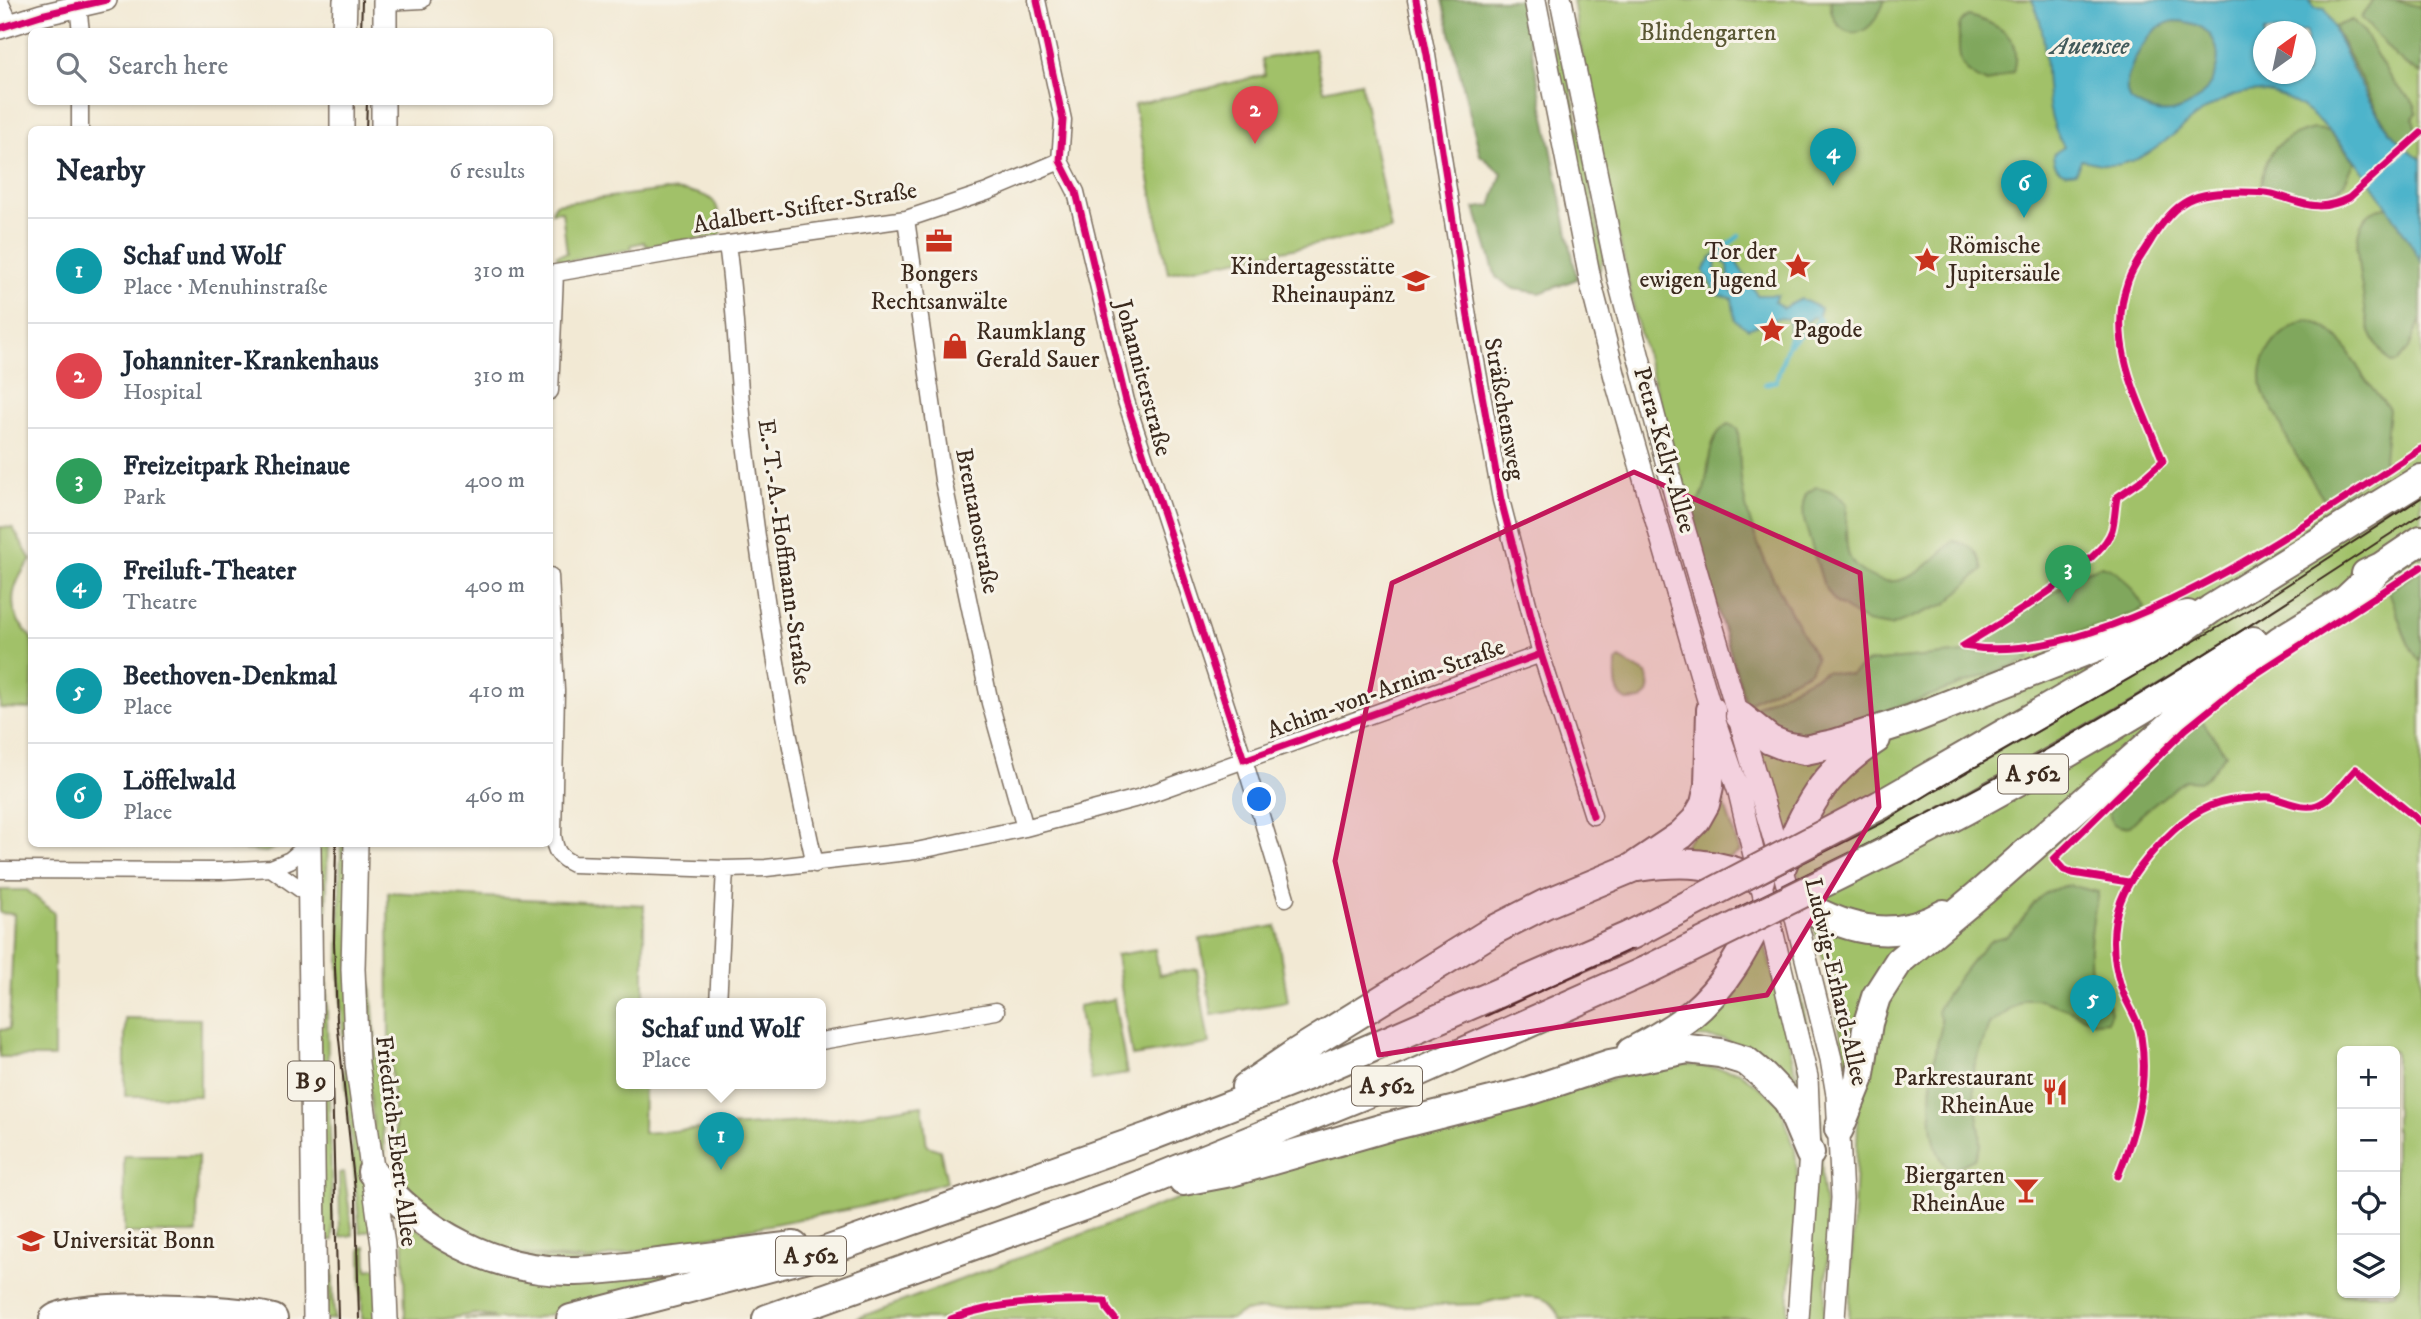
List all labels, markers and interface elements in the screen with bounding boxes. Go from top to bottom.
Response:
park label: Blindengarten [1640,18,1777,48]
north arrow [2253,21,2316,84]
search box [28,28,553,105]
water label: Auensee [2048,30,2130,63]
icon: search [52,48,90,86]
text: Search here [108,50,228,83]
pin: 2 [1232,86,1278,144]
pin: 4 [1810,128,1856,186]
text: Nearby [56,153,145,190]
text: 6 results [449,157,525,186]
pin: 6 [2001,160,2047,218]
street label: Adalbert-Stifter-Straße [691,175,919,241]
office icon: Bongers Rechtsanwälte [924,226,954,256]
place label: Römische Jupitersäule [1946,231,2060,289]
place label: Tor der ewigen Jugend [1640,237,1777,295]
text: Schaf und Wolf [123,240,282,273]
place icon: Römische Jupitersäule [1912,245,1942,275]
place icon: Tor der ewigen Jugend [1783,251,1813,281]
place label: Kindertagesstätte Rheinaupänz [1230,252,1396,310]
text: 1 [75,256,83,285]
text: 310 m [473,256,525,285]
place label: Bongers Rechtsanwälte [870,259,1008,317]
school or university icon: Kindertagesstätte Rheinaupänz [1401,266,1431,296]
text: Place · Menuhinstraße [123,273,328,302]
street label: Johanniterstraße [1107,295,1178,459]
place icon: Pagode [1757,315,1787,345]
place label: Pagode [1793,315,1862,345]
place label: Raumklang Gerald Sauer [976,317,1099,375]
shop icon: Raumklang Gerald Sauer [940,331,970,361]
street label: Sträßchensweg [1477,335,1531,483]
text: Johanniter-Krankenhaus [123,345,379,378]
text: 2 [73,361,85,390]
text: 310 m [473,361,525,390]
street label: Petra-Kelly-Allee [1626,363,1702,537]
text: Hospital [123,378,202,407]
street label: E.-T.-A.-Hoffmann-Straße [751,417,817,687]
street label: Brentanostraße [948,446,1006,596]
text: Freizeitpark Rheinaue [123,450,350,483]
text: 3 [75,466,83,495]
text: 400 m [465,466,525,495]
text: Park [123,483,166,512]
pin: 3 [2045,545,2091,603]
text: Freiluft-Theater [123,555,296,588]
text: 4 [72,571,86,600]
text: 400 m [465,571,525,600]
text: Theatre [123,588,197,617]
street label: Achim-von-Arnim-Straße [1263,632,1509,746]
text: Beethoven-Denkmal [123,660,337,693]
text: 5 [73,676,85,705]
text: 410 m [469,676,525,705]
text: Place [123,693,172,722]
road number: A 562 [1998,754,2068,794]
text: Löffelwald [123,765,236,798]
text: 6 [73,781,85,810]
text: 460 m [465,781,525,810]
your location [1242,782,1276,816]
text: Place [123,798,172,827]
street label: Ludwig-Erhard-Allee [1798,875,1875,1089]
pin: 5 [2070,975,2116,1033]
popup [616,998,826,1089]
text: Schaf und Wolf [641,1013,801,1046]
street label: Friedrich-Ebert-Allee [368,1034,424,1248]
text: Place [641,1046,691,1075]
map controls [2337,1046,2400,1298]
button: + [2337,1046,2400,1109]
road number: B 9 [288,1062,334,1100]
place label: Parkrestaurant RheinAue [1894,1063,2034,1121]
road number: A 562 [1352,1066,1422,1106]
restaurant icon: Parkrestaurant RheinAue [2040,1077,2070,1107]
button: − [2337,1109,2400,1172]
pin: 1 [698,1112,744,1170]
place label: Biergarten RheinAue [1904,1161,2005,1219]
button: locate [2337,1172,2400,1235]
bar icon: Biergarten RheinAue [2011,1175,2041,1205]
school or university icon: Universität Bonn [16,1226,46,1256]
place label: Universität Bonn [52,1226,215,1256]
button: layers [2337,1235,2400,1298]
road number: A 562 [776,1236,846,1275]

